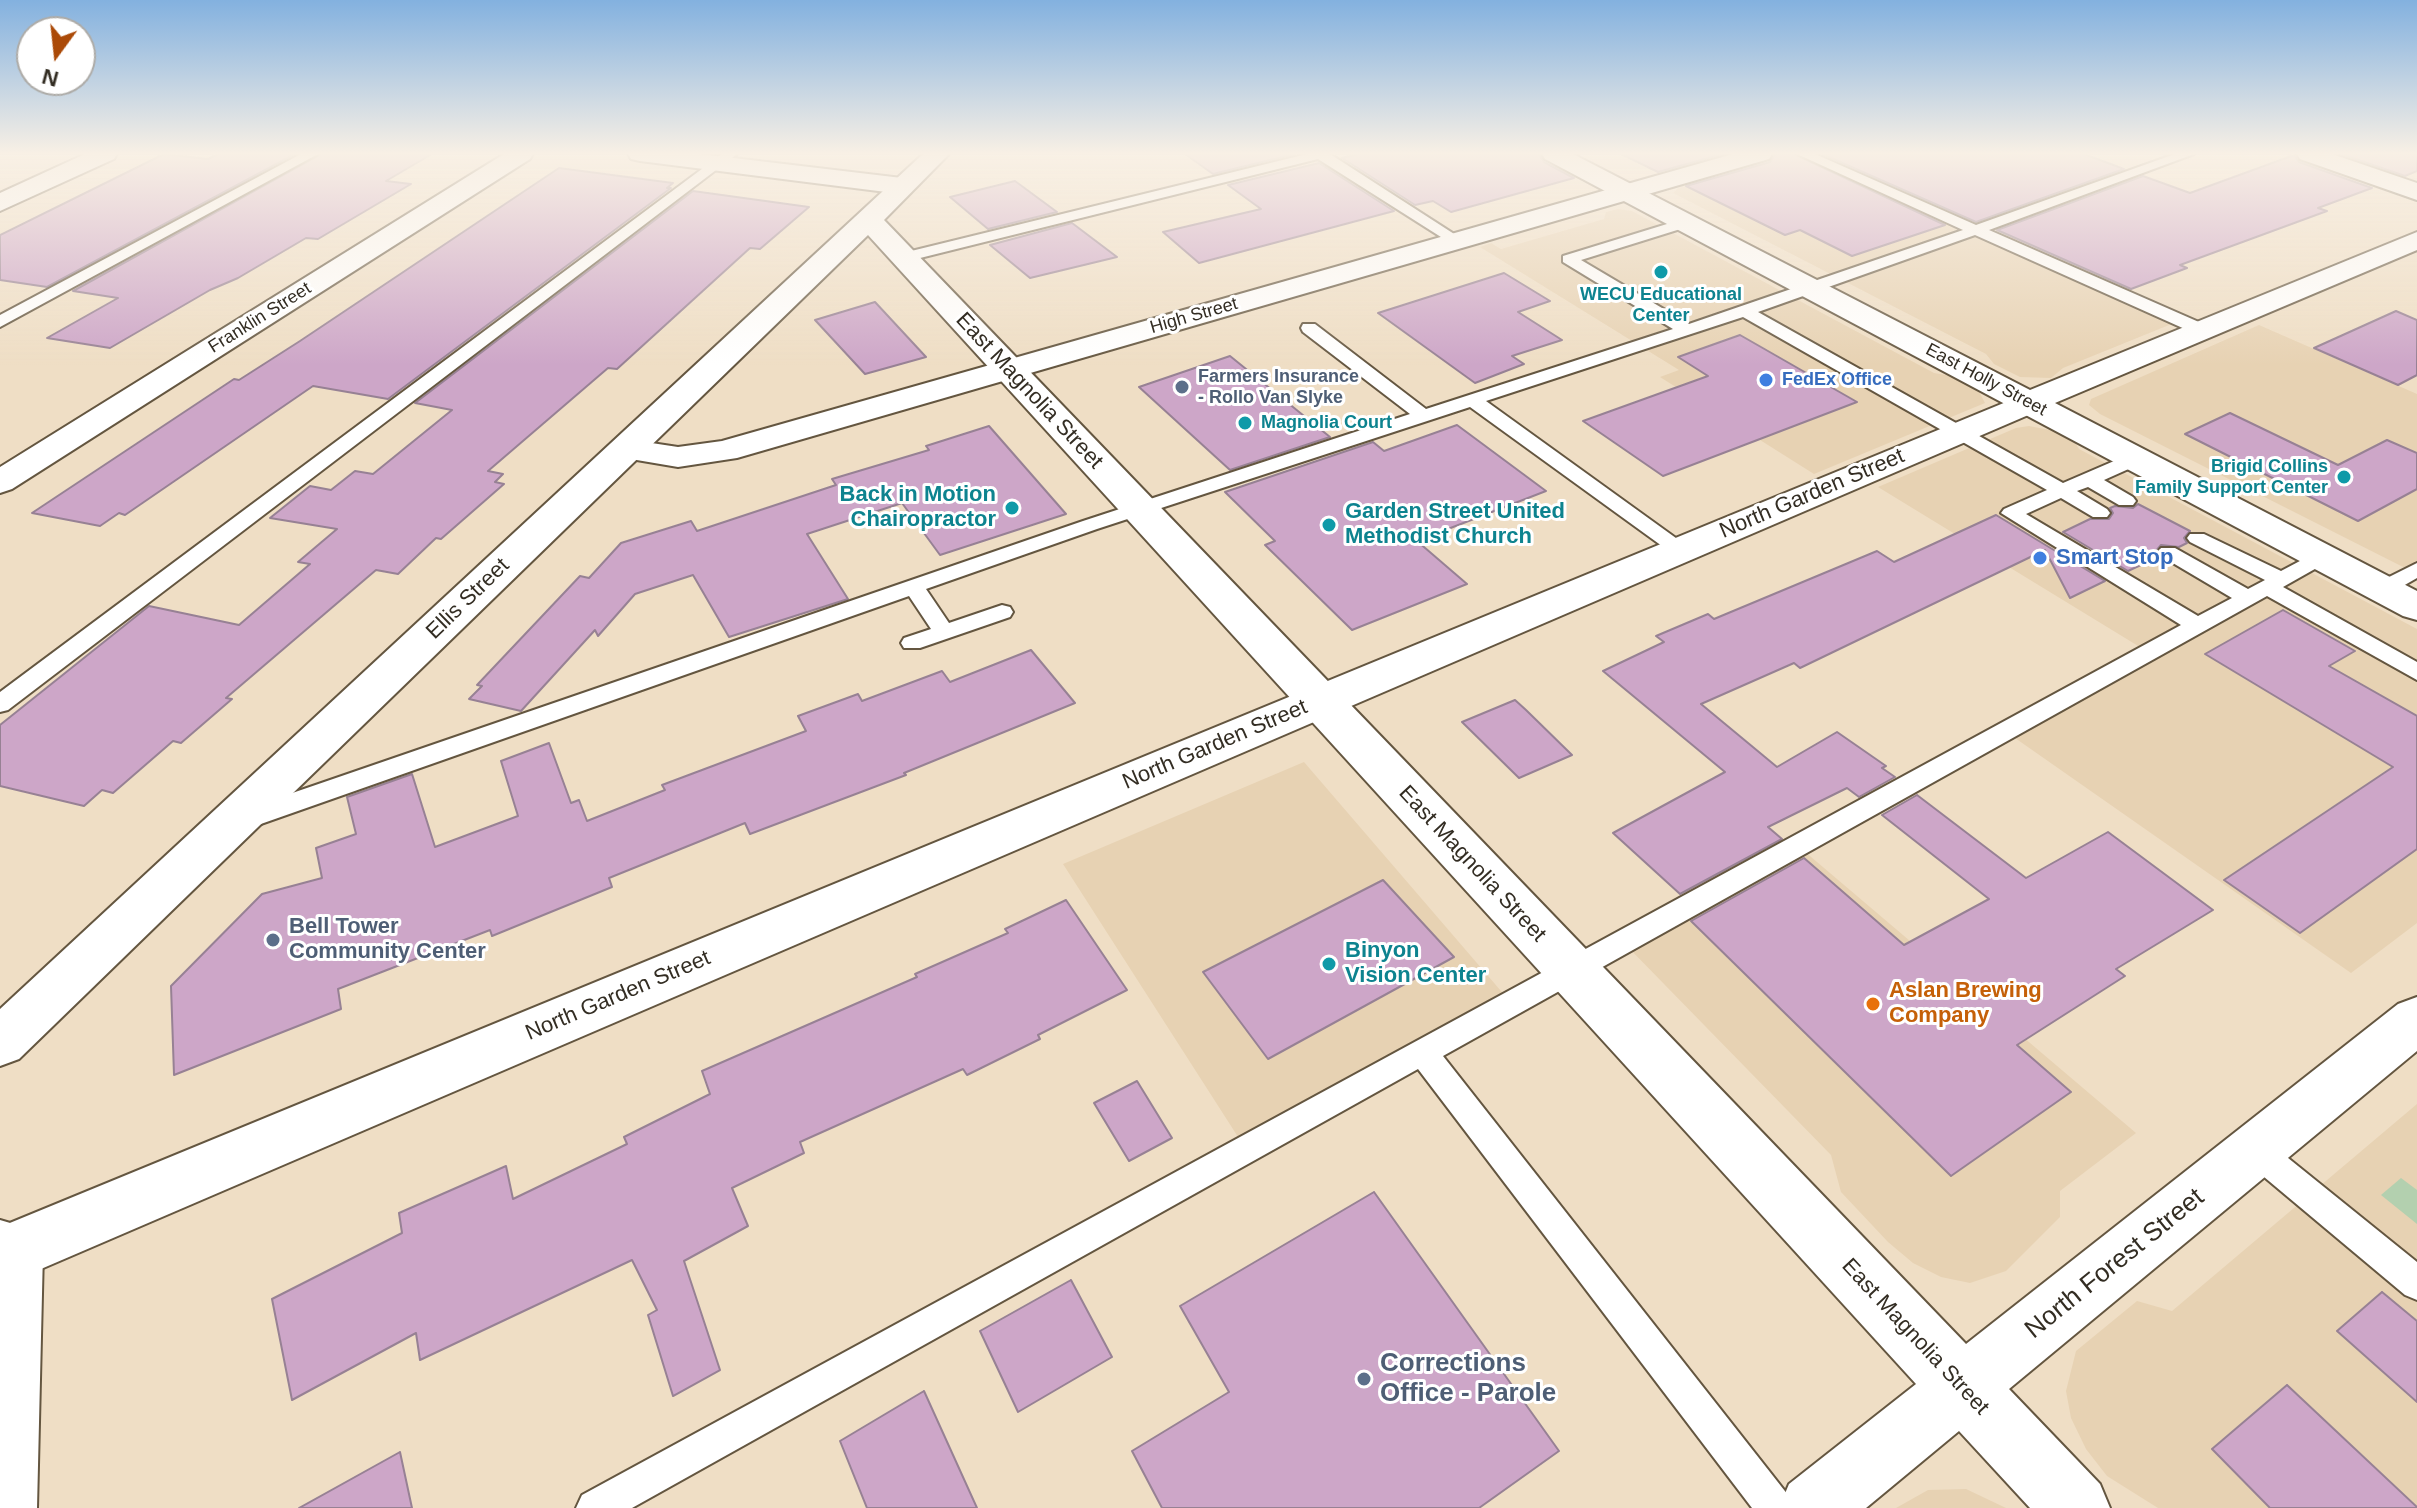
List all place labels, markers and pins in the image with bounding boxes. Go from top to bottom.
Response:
marker: WECU Educational Center [1652,263,1670,281]
place label: WECU Educational Center [1580,284,1742,326]
place label: Farmers Insurance - Rollo Van Slyke [1198,366,1359,408]
place label: FedEx Office [1782,369,1892,391]
marker: FedEx Office [1757,371,1775,389]
marker: Farmers Insurance - Rollo Van Slyke [1173,378,1191,396]
place label: Magnolia Court [1261,412,1392,434]
marker: Magnolia Court [1236,414,1254,432]
place label: Brigid Collins Family Support Center [2135,456,2328,498]
marker: Brigid Collins Family Support Center [2335,468,2353,486]
place label: Back in Motion Chairopractor [840,482,996,534]
marker: Back in Motion Chairopractor [1003,499,1021,517]
place label: Garden Street United Methodist Church [1345,499,1565,550]
marker: Garden Street United Methodist Church [1320,516,1338,534]
place label: Smart Stop [2056,545,2173,571]
marker: Smart Stop [2031,549,2049,567]
place label: Bell Tower Community Center [289,914,486,966]
marker: Bell Tower Community Center [264,931,282,949]
place label: Binyon Vision Center [1345,938,1486,990]
marker: Binyon Vision Center [1320,955,1338,973]
place label: Aslan Brewing Company [1889,978,2042,1030]
marker: Aslan Brewing Company [1864,995,1882,1013]
place label: Corrections Office - Parole [1380,1348,1556,1410]
marker: Corrections Office - Parole [1355,1370,1373,1388]

